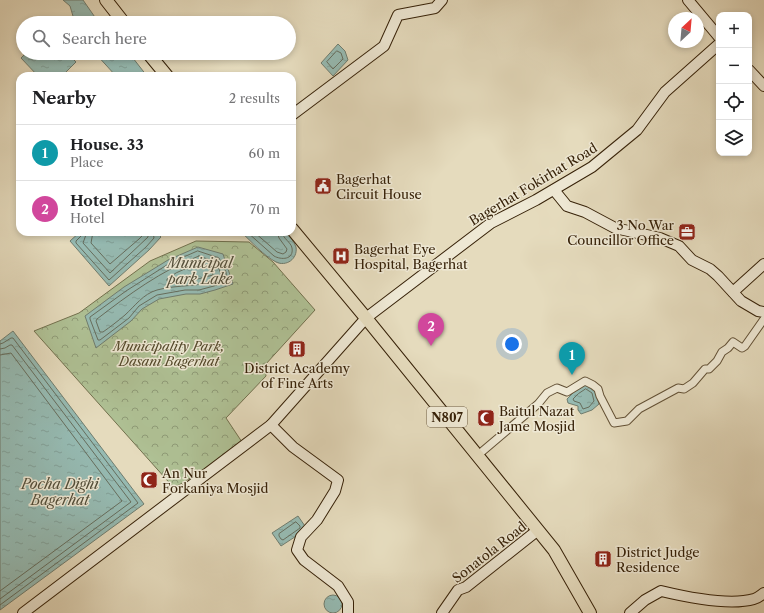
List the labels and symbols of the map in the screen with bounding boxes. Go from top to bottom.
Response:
north arrow [668,12,704,48]
street label: Bagerhat Fokirhat Road [466,139,600,229]
place label: Bagerhat Circuit House [336,171,422,202]
public building icon: Bagerhat Circuit House [313,176,333,196]
place label: 3 No War Councillor Office [567,217,675,248]
office icon: 3 No War Councillor Office [677,222,697,242]
place label: Bagerhat Eye Hospital, Bagerhat [354,241,468,272]
hospital icon: Bagerhat Eye Hospital, Bagerhat [331,246,351,266]
water label: Municipal park Lake [165,254,234,288]
pin: 2 [418,313,444,346]
your location [502,334,522,354]
park label: Municipality Park, Dasani Bagerhat [111,338,225,369]
building icon: District Academy of Fine Arts [287,339,307,359]
pin: 1 [559,342,585,375]
place label: District Academy of Fine Arts [244,360,351,391]
place label: Baitul Nazat Jame Mosjid [497,403,575,434]
road number: N807 [427,407,467,427]
mosque icon: Baitul Nazat Jame Mosjid [476,408,496,428]
place label: An Nur Forkaniya Mosjid [161,465,269,496]
mosque icon: An Nur Forkaniya Mosjid [139,470,159,490]
water label: Pocha Dighi Bagerhat [20,475,100,509]
street label: Sonatola Road [449,518,529,586]
place label: District Judge Residence [616,544,699,575]
building icon: District Judge Residence [593,549,613,569]

